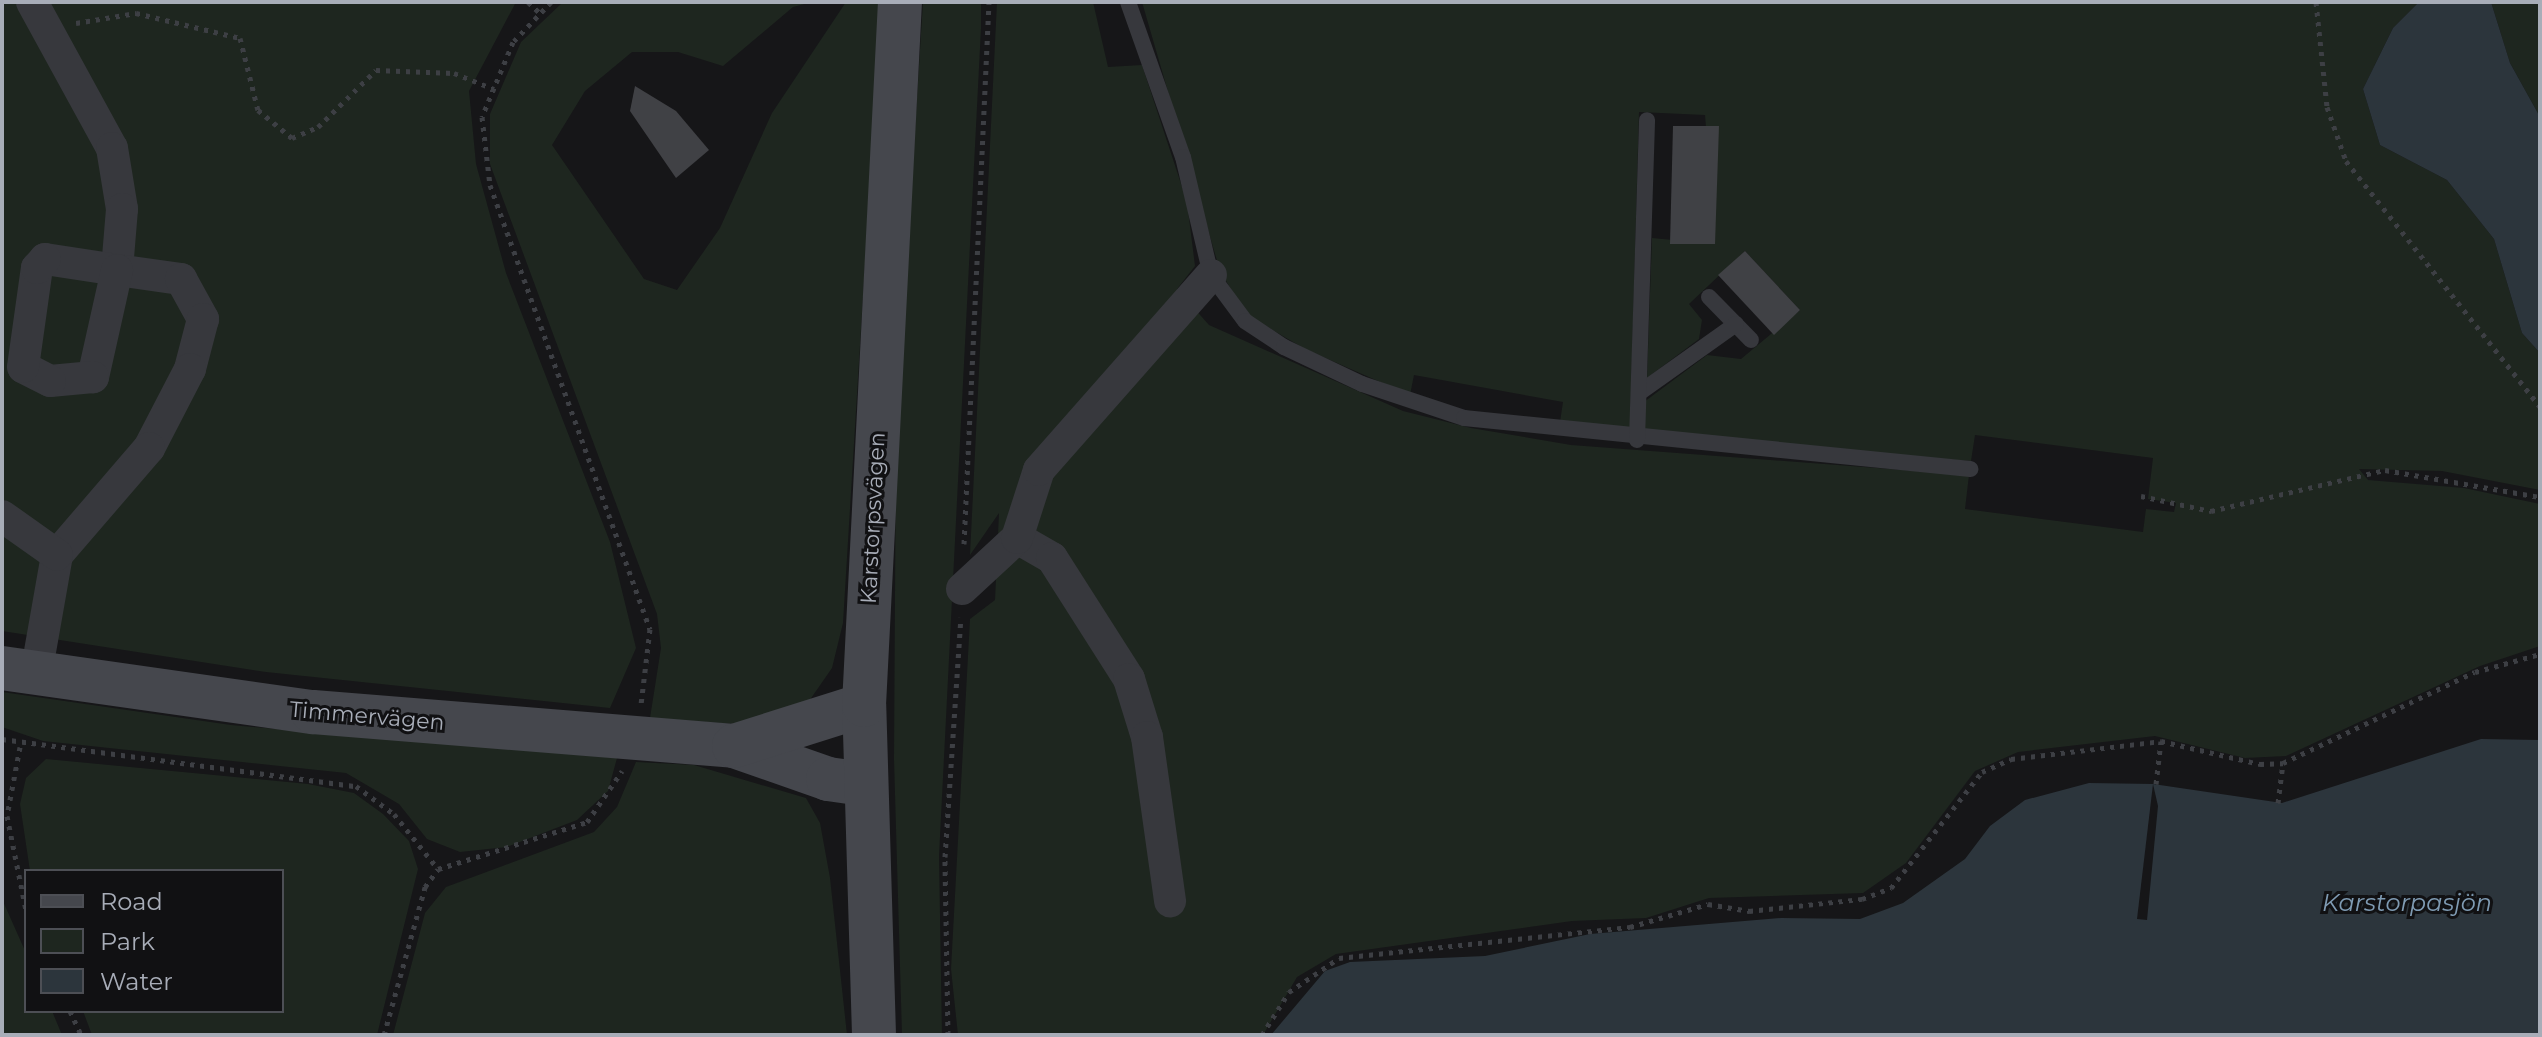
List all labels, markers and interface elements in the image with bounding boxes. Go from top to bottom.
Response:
street label: Karstorpsvägen [855,431,891,605]
street label: Timmervägen [288,696,446,736]
legend [24,869,284,1013]
text: Road [100,887,163,916]
water label: Karstorpasjön [2322,889,2492,917]
text: Park [100,927,155,956]
text: Water [100,967,173,996]

